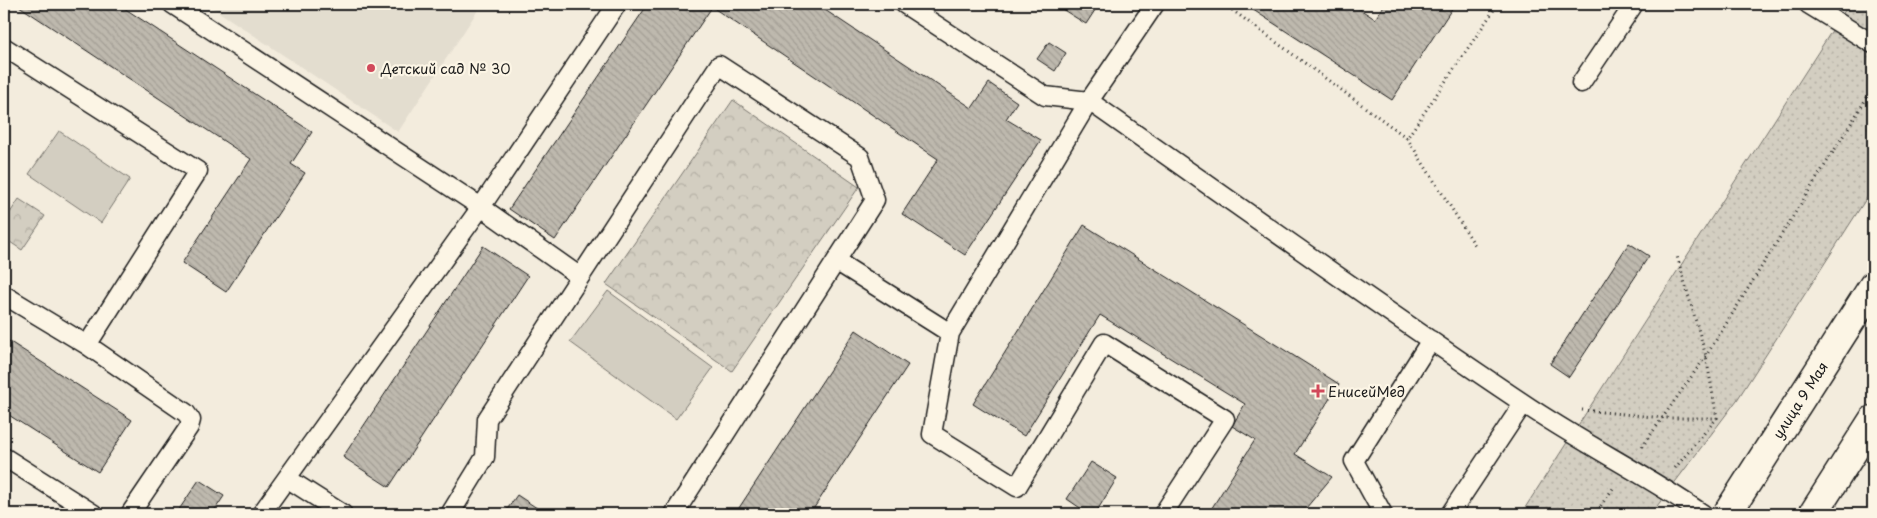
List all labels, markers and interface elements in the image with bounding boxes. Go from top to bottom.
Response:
place label: Детский сад № 30 [380,58,510,79]
marker: Детский сад № 30 [365,62,377,74]
street label: улица 9 Мая [1767,357,1833,443]
place label: ЕнисейМед [1328,381,1405,402]
marker: ЕнисейМед [1312,385,1324,397]

